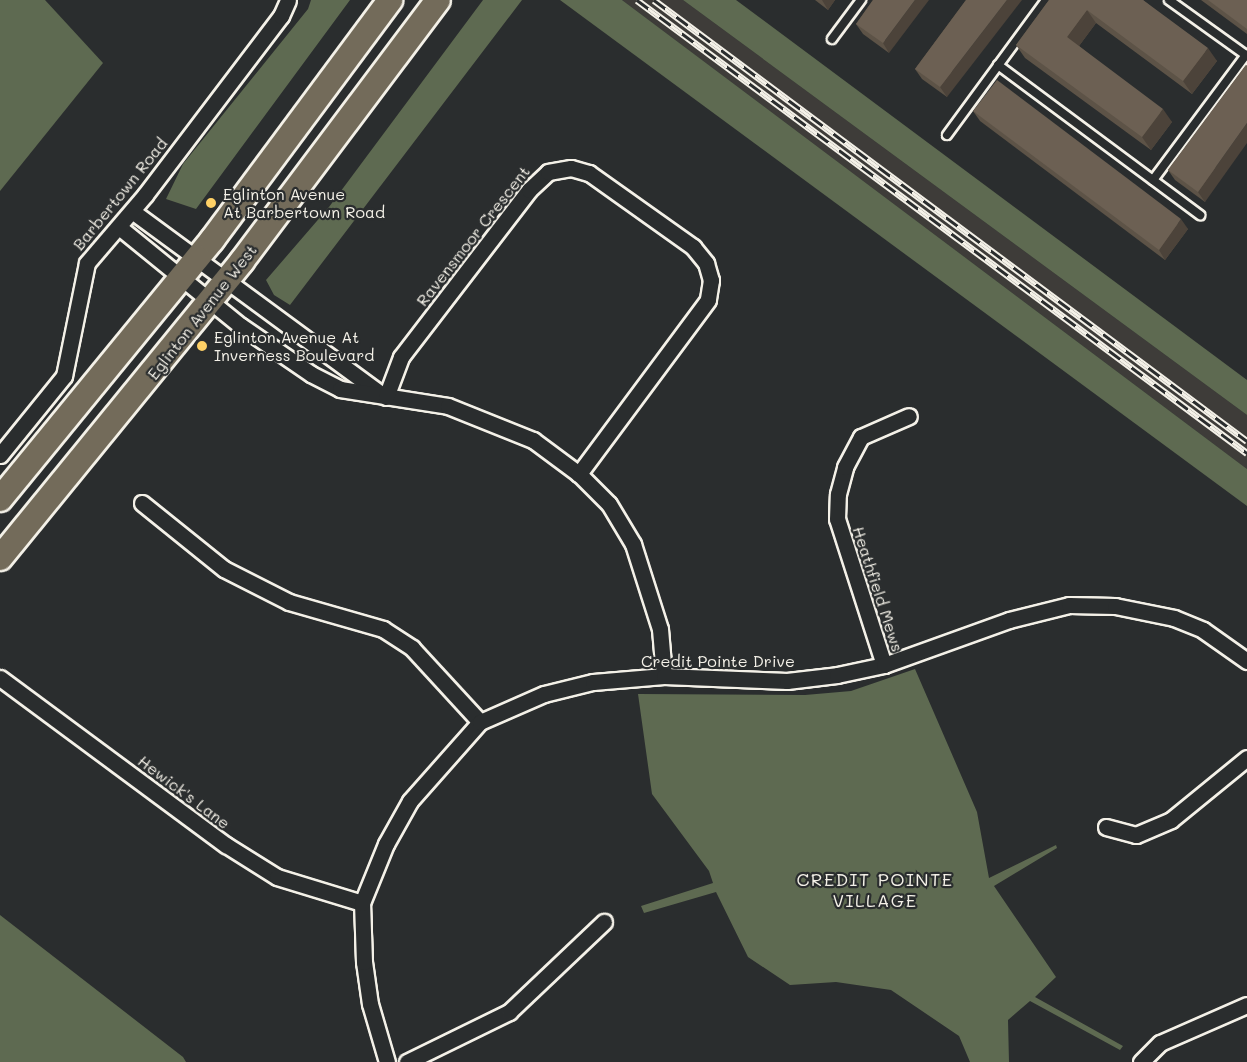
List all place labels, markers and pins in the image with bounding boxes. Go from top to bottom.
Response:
place label: Eglinton Avenue At Barbertown Road [223,184,385,222]
marker: Eglinton Avenue At Barbertown Road [204,196,218,210]
place label: Eglinton Avenue At Inverness Boulevard [214,327,374,365]
marker: Eglinton Avenue At Inverness Boulevard [195,339,209,353]

